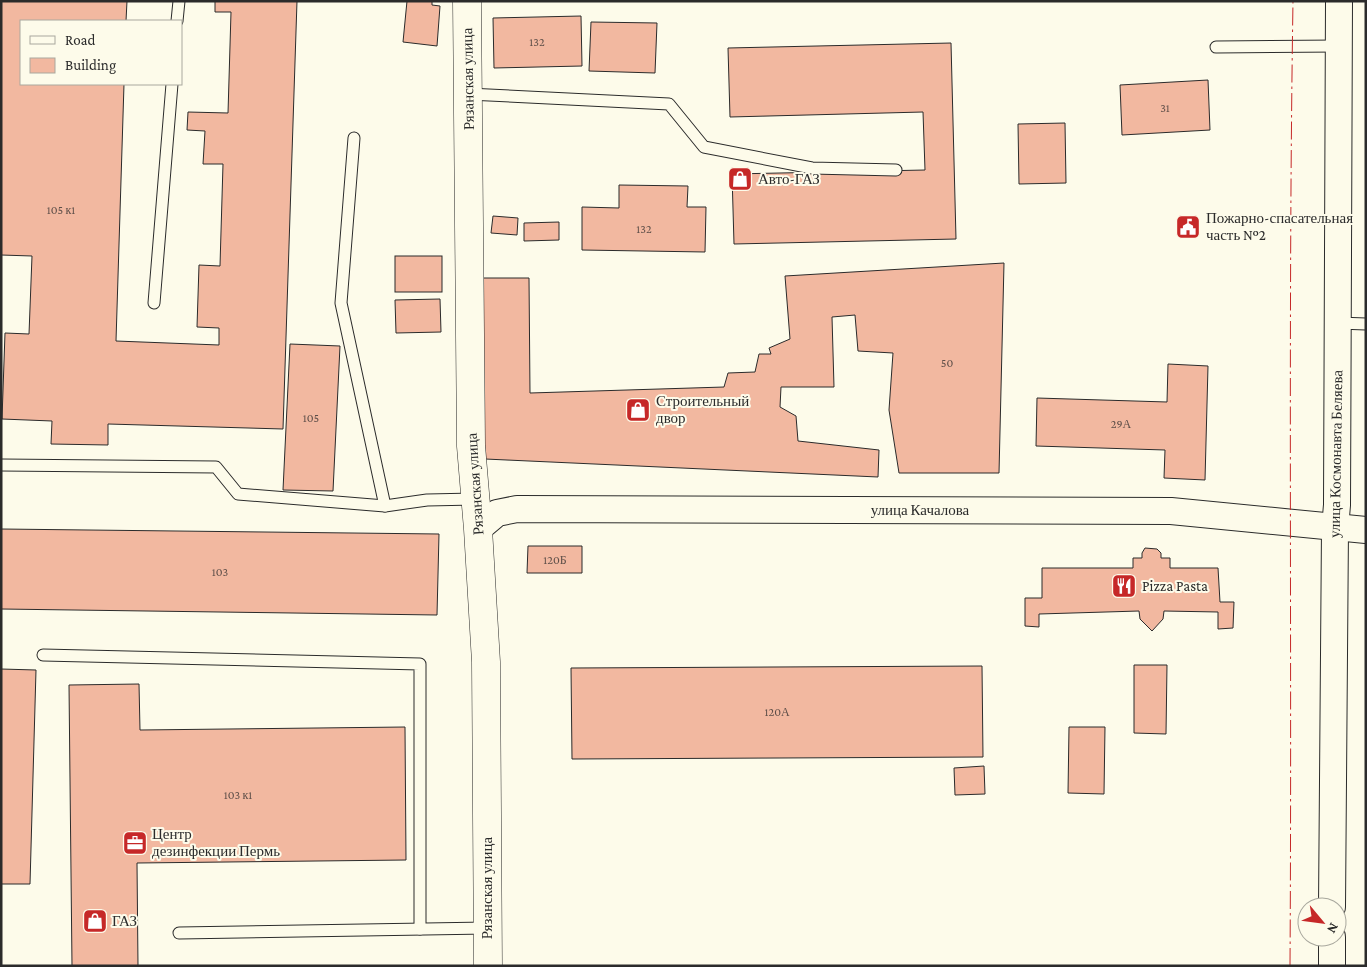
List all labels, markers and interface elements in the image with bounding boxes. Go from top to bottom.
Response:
legend [20,20,182,85]
street label: Рязанская улица [459,27,477,130]
text: Road [65,32,96,48]
house number: 132 [529,35,545,49]
text: Building [65,57,116,74]
house number: 31 [1160,101,1170,115]
shop icon: Авто-ГАЗ [727,166,753,192]
place label: Авто-ГАЗ [758,171,820,187]
house number: 105 к1 [47,203,75,217]
place label: Пожарно-спасательная часть №2 [1206,210,1353,243]
public building icon: Пожарно-спасательная часть №2 [1175,214,1201,240]
house number: 132 [636,222,652,236]
house number: 50 [941,356,953,370]
street label: улица Космонавта Беляева [1327,369,1345,538]
place label: Строительный двор [656,393,749,426]
shop icon: Строительный двор [625,397,651,423]
house number: 105 [303,411,319,425]
house number: 29А [1111,417,1132,431]
street label: Рязанская улица [463,432,487,536]
street label: улица Качалова [871,502,970,518]
house number: 120Б [543,553,567,567]
house number: 103 [212,565,228,579]
restaurant icon: Pizza Pasta [1111,573,1137,599]
place label: Pizza Pasta [1142,578,1208,594]
house number: 120А [764,705,790,719]
house number: 103 к1 [224,788,252,802]
place label: Центр дезинфекции Пермь [152,826,280,859]
office icon: Центр дезинфекции Пермь [122,830,148,856]
street label: Рязанская улица [479,836,495,939]
north arrow [1297,897,1347,947]
shop icon: ГАЗ [82,908,108,934]
place label: ГАЗ [112,913,137,929]
text: N [1324,920,1343,937]

